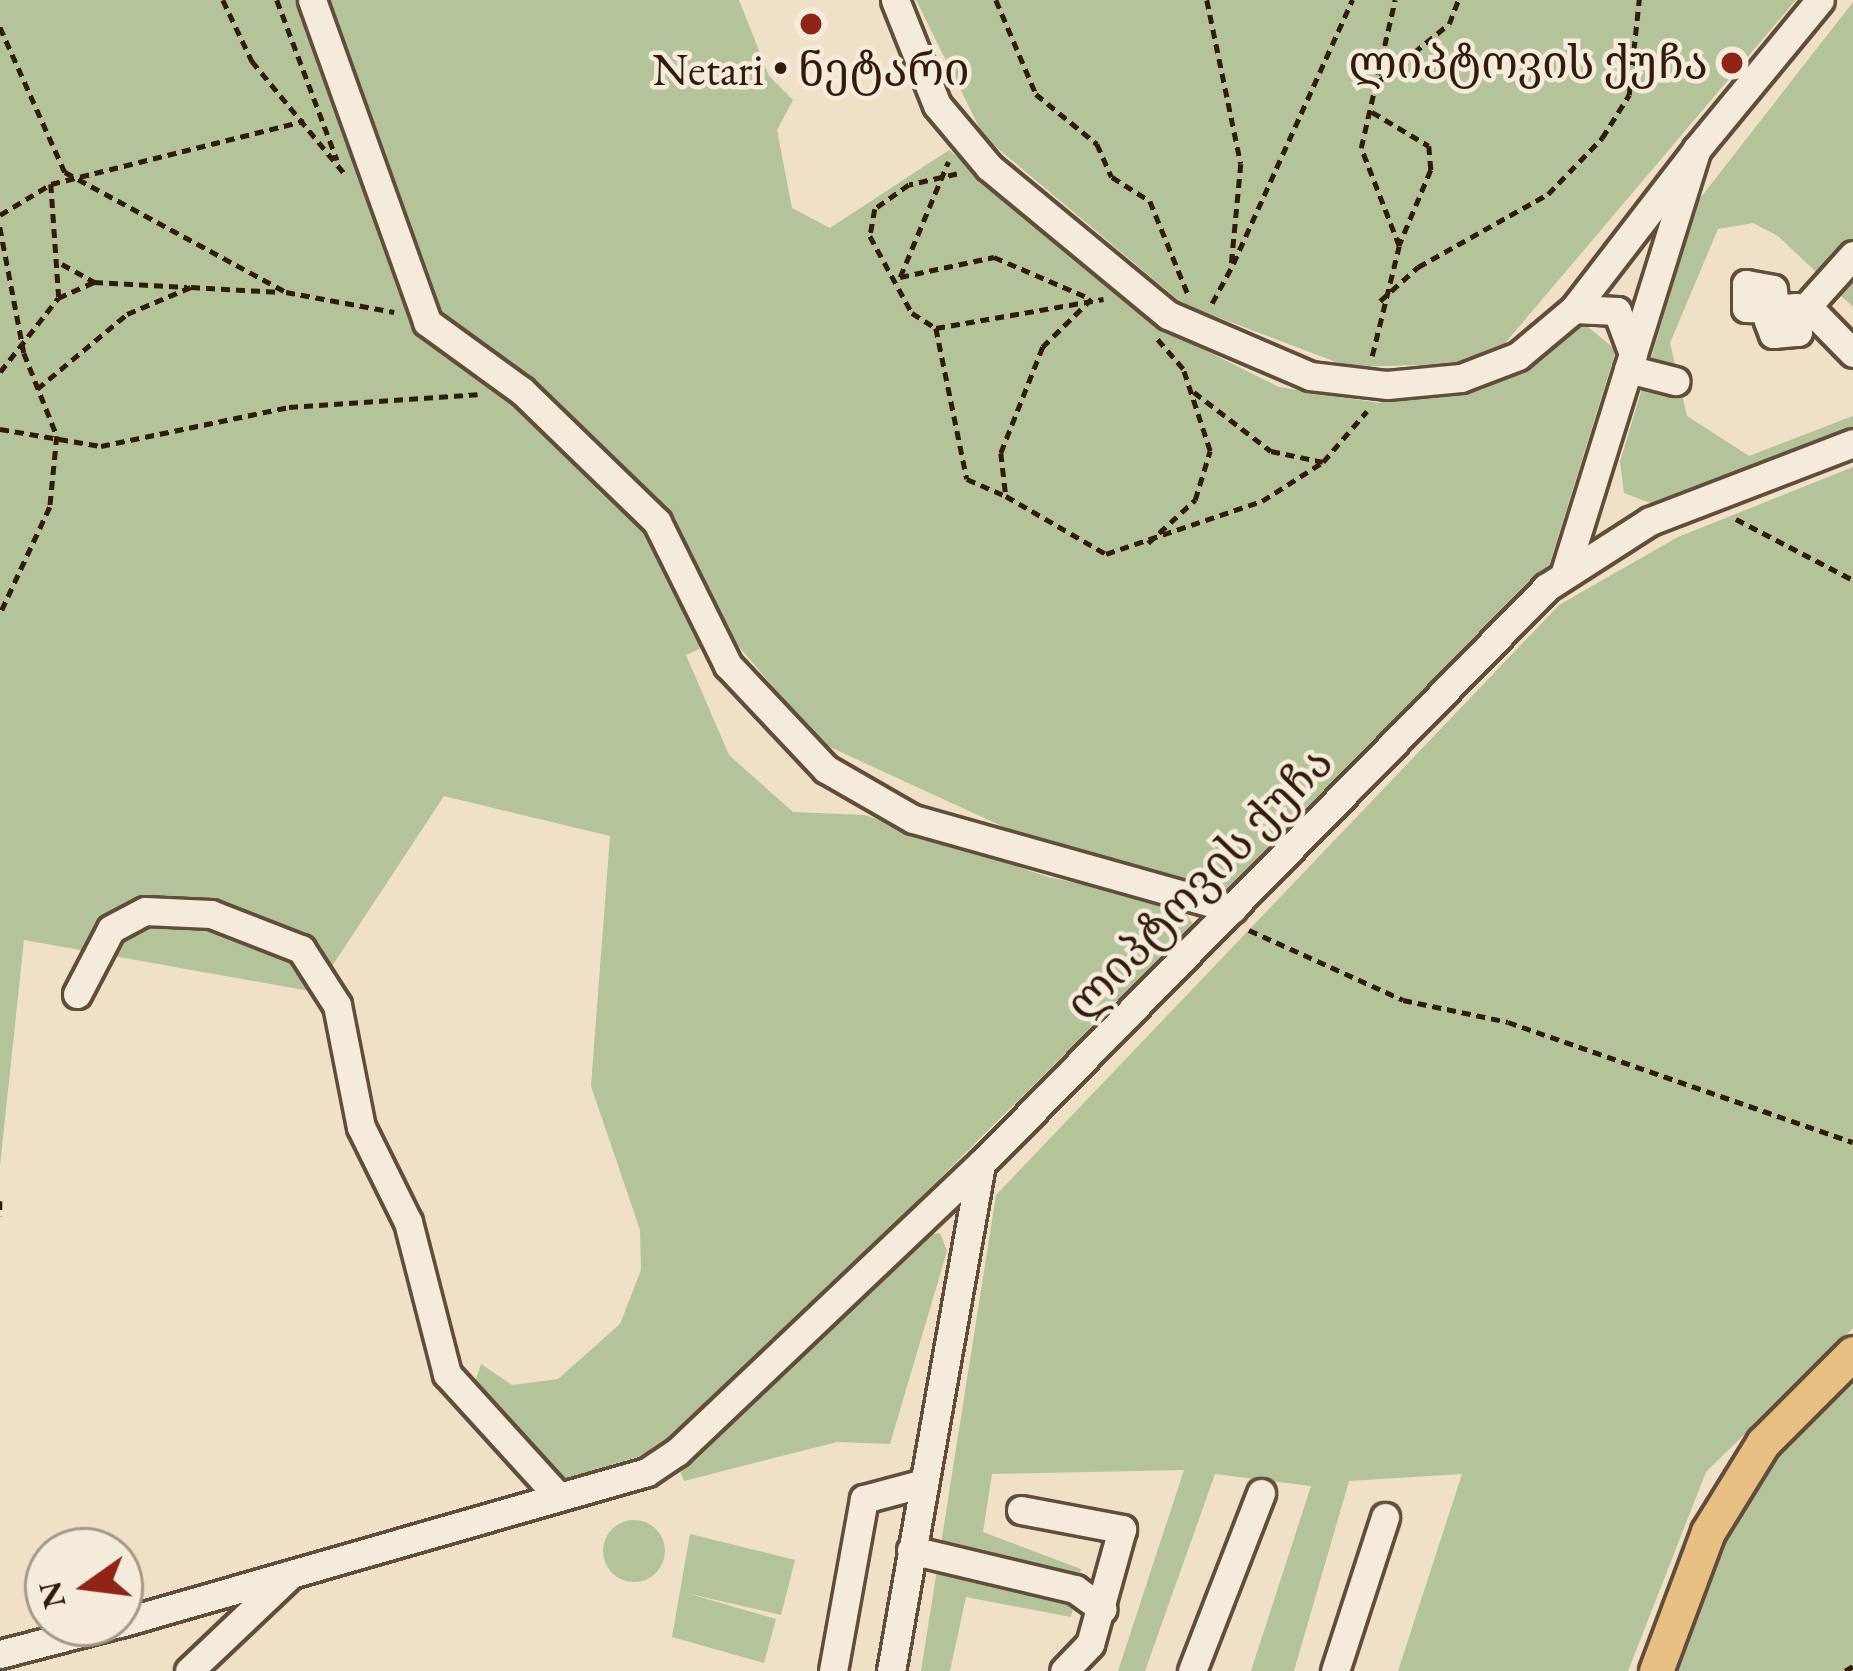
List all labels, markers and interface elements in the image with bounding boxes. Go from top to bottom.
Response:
marker: Netari • ნეტარი [798,11,824,37]
place label: ლიპტოვის ქუჩა [1349,36,1708,90]
place label: Netari • ნეტარი [652,43,970,97]
marker: ლიპტოვის ქუჩა [1719,50,1745,76]
street label: ლიპტოვის ქუჩა [1055,735,1343,1031]
north arrow [24,1527,144,1647]
text: N [27,1577,76,1613]

